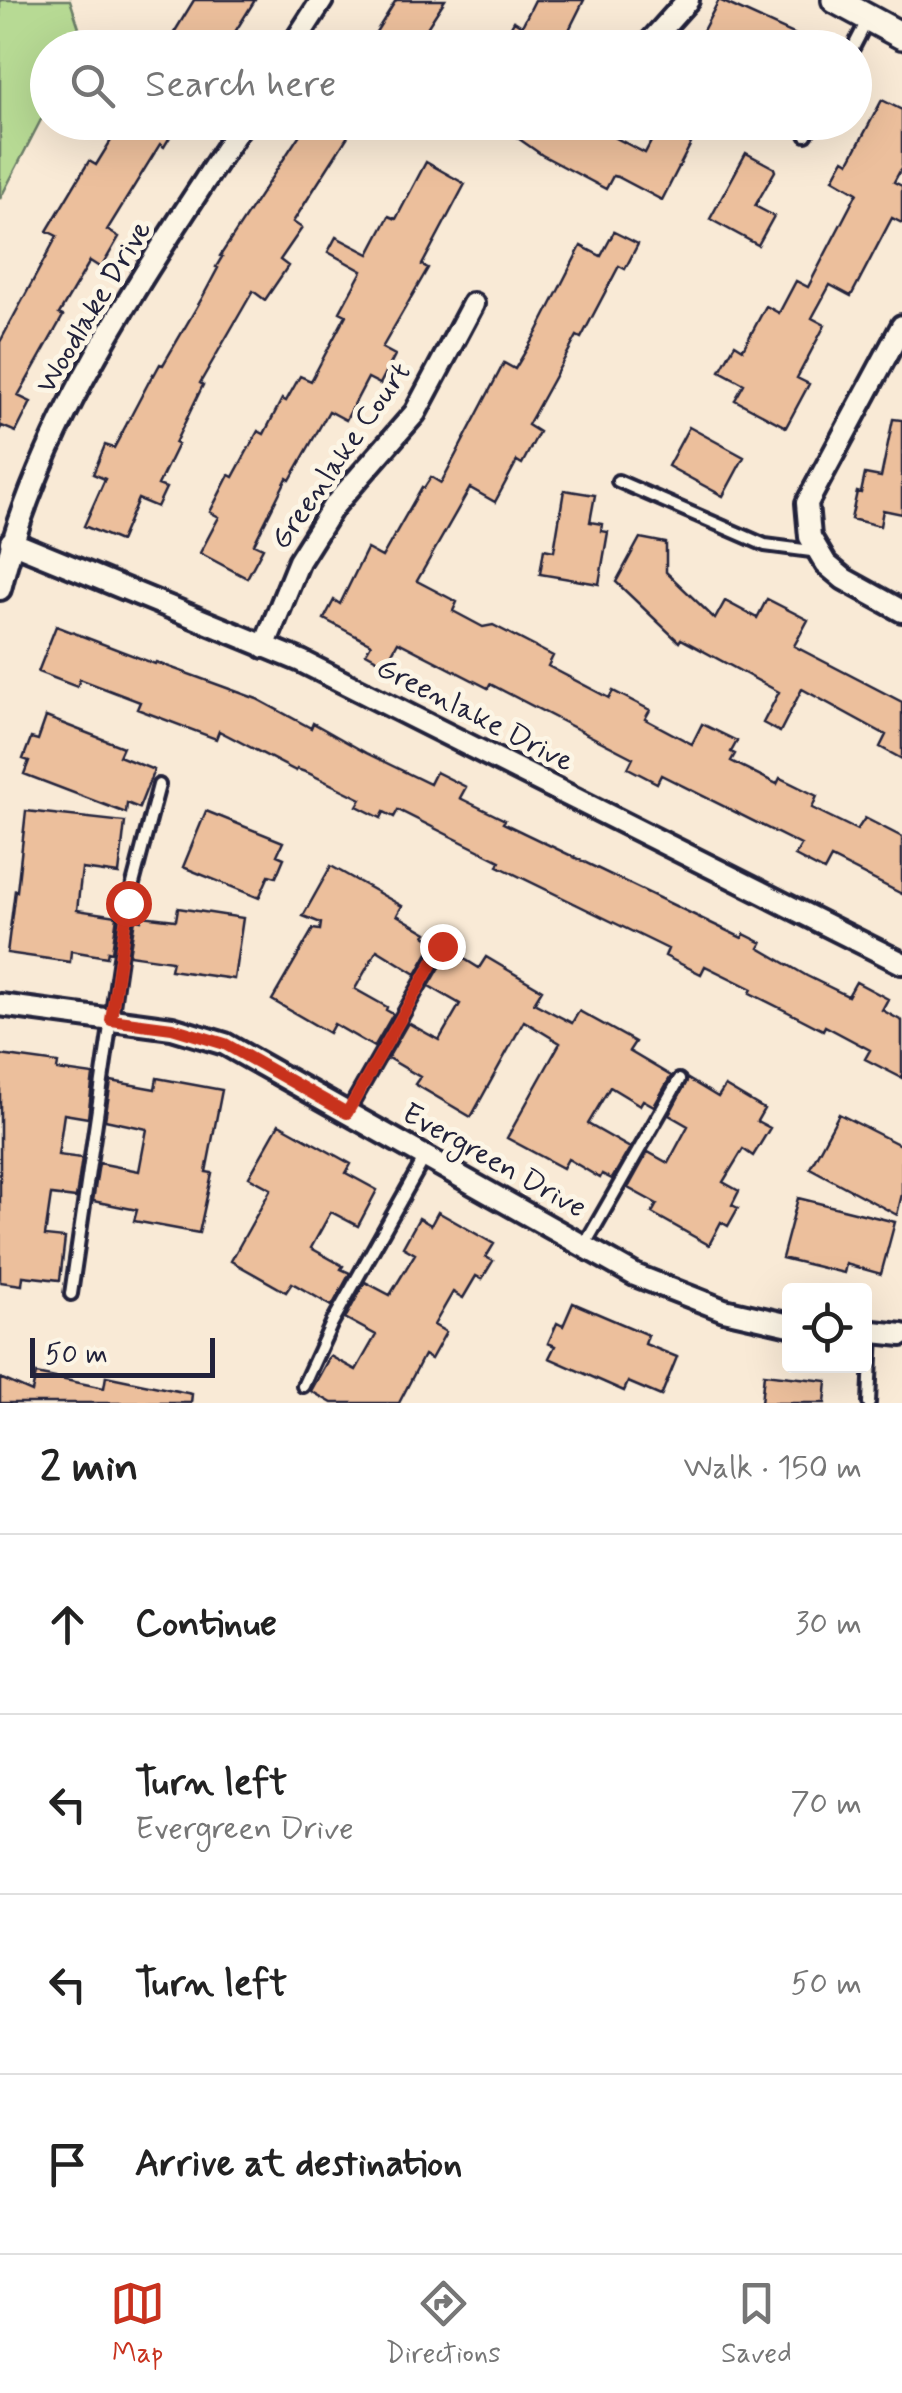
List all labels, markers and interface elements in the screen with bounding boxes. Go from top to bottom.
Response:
search box [30,30,872,140]
icon: search [65,58,120,113]
text: Search here [145,61,336,110]
street label: Woodlake Drive [27,213,161,401]
street label: Greenlake Court [262,355,420,557]
street label: Greenlake Drive [370,648,580,782]
route start [106,881,152,927]
route end [420,924,466,970]
street label: Evergreen Drive [394,1094,593,1230]
map controls [782,1283,872,1373]
button: locate [782,1283,872,1373]
scale bar [30,1333,215,1378]
text: 50 m [45,1337,108,1374]
text: 2 min [40,1441,139,1496]
text: Walk · 150 m [684,1447,862,1489]
icon: ahead [40,1597,95,1652]
text: Continue [135,1600,277,1649]
text: 30 m [795,1603,862,1645]
text: Turn left [135,1759,287,1808]
icon: left [40,1777,95,1832]
text: 70 m [790,1783,862,1825]
text: Evergreen Drive [135,1808,354,1850]
icon: left [40,1957,95,2012]
text: Turn left [135,1960,287,2009]
text: 50 m [790,1963,862,2005]
icon: arrive [40,2137,95,2192]
text: Arrive at destination [135,2140,462,2189]
tab: Map [110,2276,165,2373]
tab: Directions [386,2276,501,2373]
tab: Saved [721,2276,792,2373]

